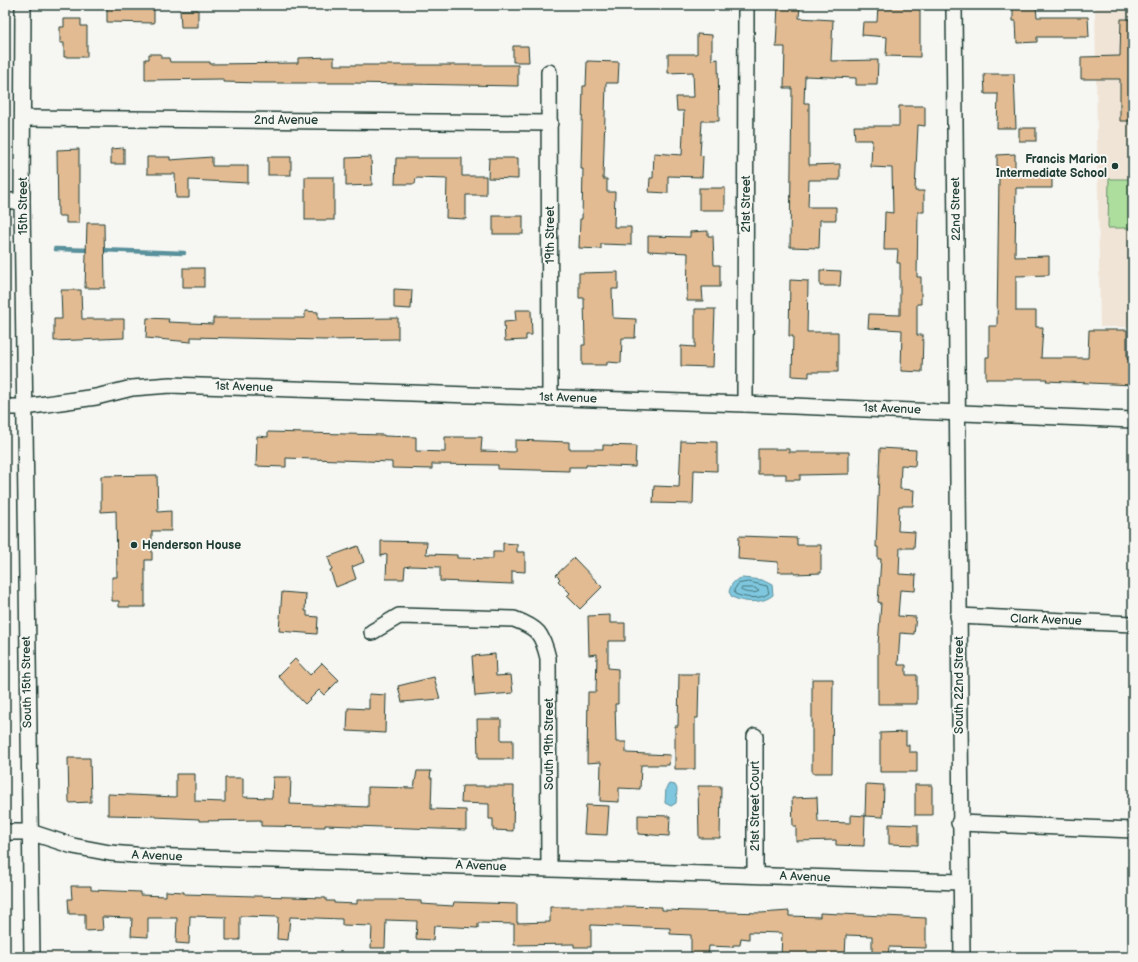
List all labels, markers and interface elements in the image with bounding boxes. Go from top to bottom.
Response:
street label: 2nd Avenue [254,113,318,128]
place label: Francis Marion Intermediate School [996,152,1107,181]
marker: Francis Marion Intermediate School [1110,161,1120,171]
street label: 21st Street [739,175,754,233]
street label: 15th Street [16,177,31,235]
street label: 22nd Street [948,177,964,241]
street label: 19th Street [543,206,558,264]
street label: 1st Avenue [215,378,273,396]
street label: 1st Avenue [539,389,597,407]
street label: 1st Avenue [863,400,921,418]
place label: Henderson House [142,538,241,553]
marker: Henderson House [129,540,139,550]
street label: Clark Avenue [1010,611,1082,629]
street label: South 15th Street [19,636,35,728]
street label: South 22nd Street [952,636,967,734]
street label: South 19th Street [542,698,557,790]
street label: 21st Street Court [748,760,763,851]
street label: A Avenue [131,848,183,864]
street label: A Avenue [455,858,507,874]
street label: A Avenue [779,869,831,885]

